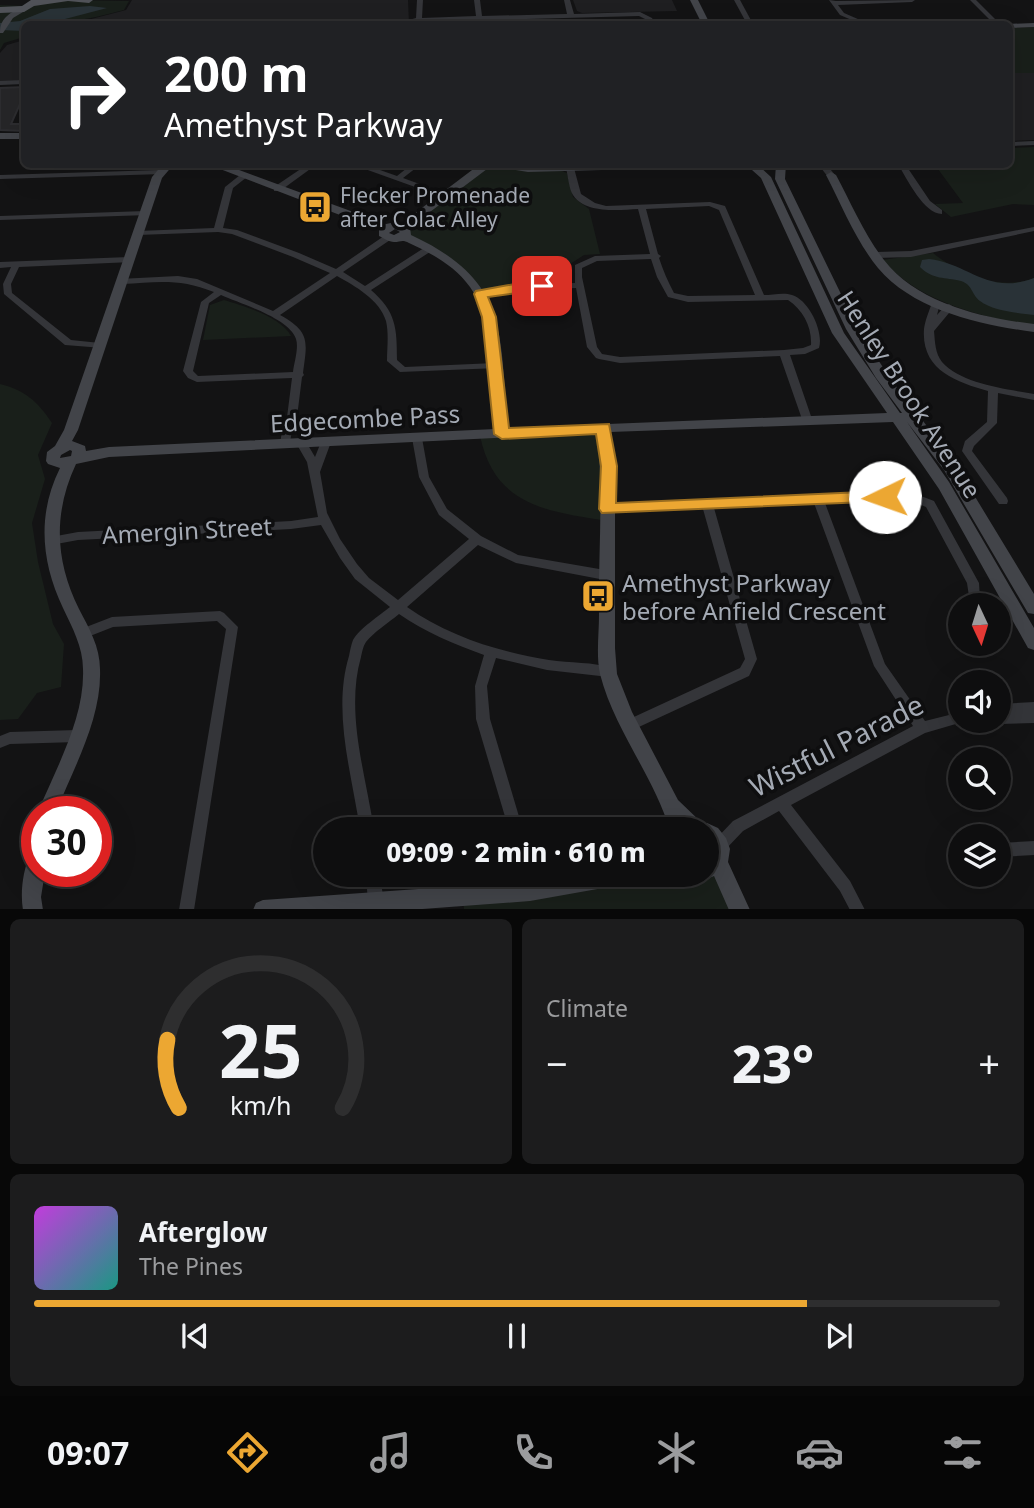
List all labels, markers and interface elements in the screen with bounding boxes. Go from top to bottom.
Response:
text: 200 m [164,40,309,106]
icon: right [49,49,140,140]
text: Amethyst Parkway [164,103,442,146]
place label: Flecker Promenade after Colac Alley [340,181,530,233]
bus stop icon: Flecker Promenade after Colac Alley [296,188,334,226]
pin [512,256,572,316]
icon: arrive [523,267,561,305]
street label: Henley Brook Avenue [830,284,990,504]
street label: Edgecombe Pass [269,397,461,439]
position arrow [848,460,922,534]
street label: Amergin Street [101,509,273,551]
place label: Amethyst Parkway before Anfield Crescent [622,566,886,627]
bus stop icon: Amethyst Parkway before Anfield Crescent [579,577,617,615]
north arrow [948,593,1012,656]
map controls [948,593,1011,887]
button: sound [948,670,1011,733]
street label: Wistful Parade [742,685,930,805]
button: search [948,747,1011,810]
speed limit sign: 30 [21,796,112,887]
button: layers [948,824,1011,887]
text: 09:09 · 2 min · 610 m [386,834,646,870]
text: Climate [546,992,628,1024]
text: 25 [219,1000,303,1099]
text: 23° [732,1027,814,1098]
text: − [546,1037,568,1089]
text: + [978,1037,1000,1089]
text: km/h [230,1087,292,1121]
text: Afterglow [139,1214,267,1250]
text: The Pines [139,1250,243,1282]
icon: previous [176,1317,214,1355]
icon: pause [498,1317,536,1355]
icon: next [820,1317,858,1355]
icon: directions [223,1428,272,1477]
icon: music [366,1428,415,1477]
icon: phone [509,1428,558,1477]
icon: climate [652,1428,701,1477]
icon: car [795,1428,844,1477]
icon: filters [938,1428,987,1477]
text: 09:07 [47,1431,129,1474]

